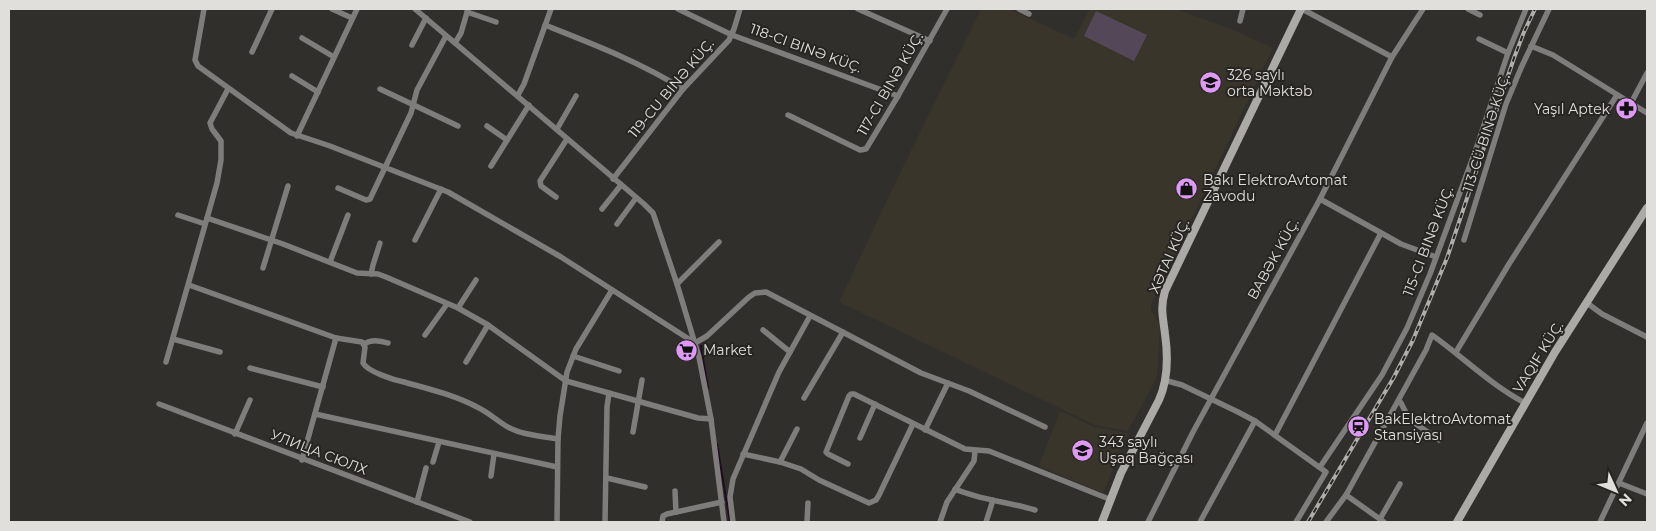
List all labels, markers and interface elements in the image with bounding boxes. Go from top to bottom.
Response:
street label: 118-CI BINƏ KÜÇ. [748,19,864,77]
street label: 117-CI BINƏ KÜÇ. [853,29,927,139]
street label: 119-CU BINƏ KÜÇ. [624,35,718,141]
place label: 326 saylı orta Məktəb [1227,66,1313,100]
school or university icon: 326 saylı orta Məktəb [1199,71,1223,95]
street label: 113-CÜ BINƏ KÜÇ. [1458,72,1514,194]
pharmacy icon: Yaşıl Aptek [1614,97,1638,121]
place label: Yaşıl Aptek [1534,100,1611,118]
place label: Bakı ElektroAvtomat Zavodu [1203,171,1348,205]
shop icon: Bakı ElektroAvtomat Zavodu [1175,176,1199,200]
street label: 115-CI BINƏ KÜÇ. [1399,183,1457,299]
street label: BABƏK KÜÇ. [1243,215,1303,303]
street label: XƏTAI KÜÇ. [1145,216,1193,296]
street label: VAQIF KÜÇ. [1509,318,1567,396]
supermarket icon: Market [675,338,699,362]
place label: Market [703,341,753,359]
place label: BakElektroAvtomat Stansiyası [1374,410,1512,444]
station icon: BakElektroAvtomat Stansiyası [1346,415,1370,439]
street label: УЛИЦА СЮЛХ [268,425,370,479]
place label: 343 saylı Uşaq Bağçası [1099,433,1194,467]
school or university icon: 343 saylı Uşaq Bağçası [1071,438,1095,462]
north arrow [1591,466,1641,516]
text: N [1615,490,1636,510]

